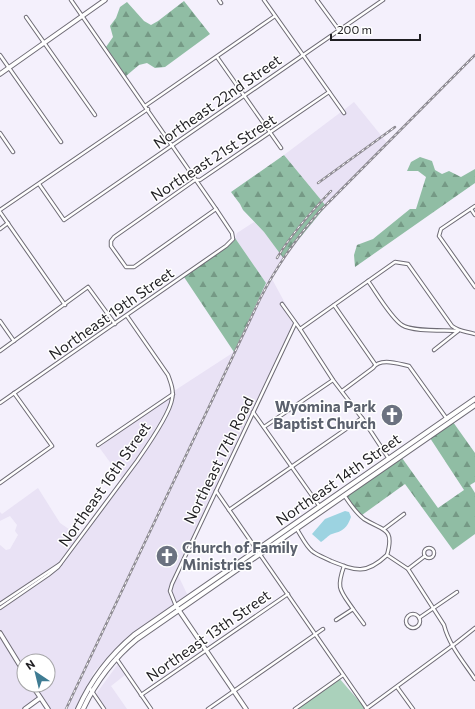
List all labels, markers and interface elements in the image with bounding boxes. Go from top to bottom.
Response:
scale bar [331,16,420,42]
text: 200 m [337,22,372,36]
street label: Northeast 22nd Street [150,50,284,152]
street label: Northeast 21st Street [147,110,279,204]
street label: Northeast 19th Street [45,263,177,363]
street label: Northeast 17th Road [179,393,257,527]
place label: Wyomina Park Baptist Church [273,397,376,432]
church icon: Wyomina Park Baptist Church [379,402,405,428]
street label: Northeast 16th Street [54,418,154,550]
street label: Northeast 14th Street [272,429,404,529]
place label: Church of Family Ministries [182,538,299,573]
church icon: Church of Family Ministries [154,543,180,569]
street label: Northeast 13th Street [142,585,274,685]
north arrow [16,653,56,693]
text: N [23,657,37,672]

